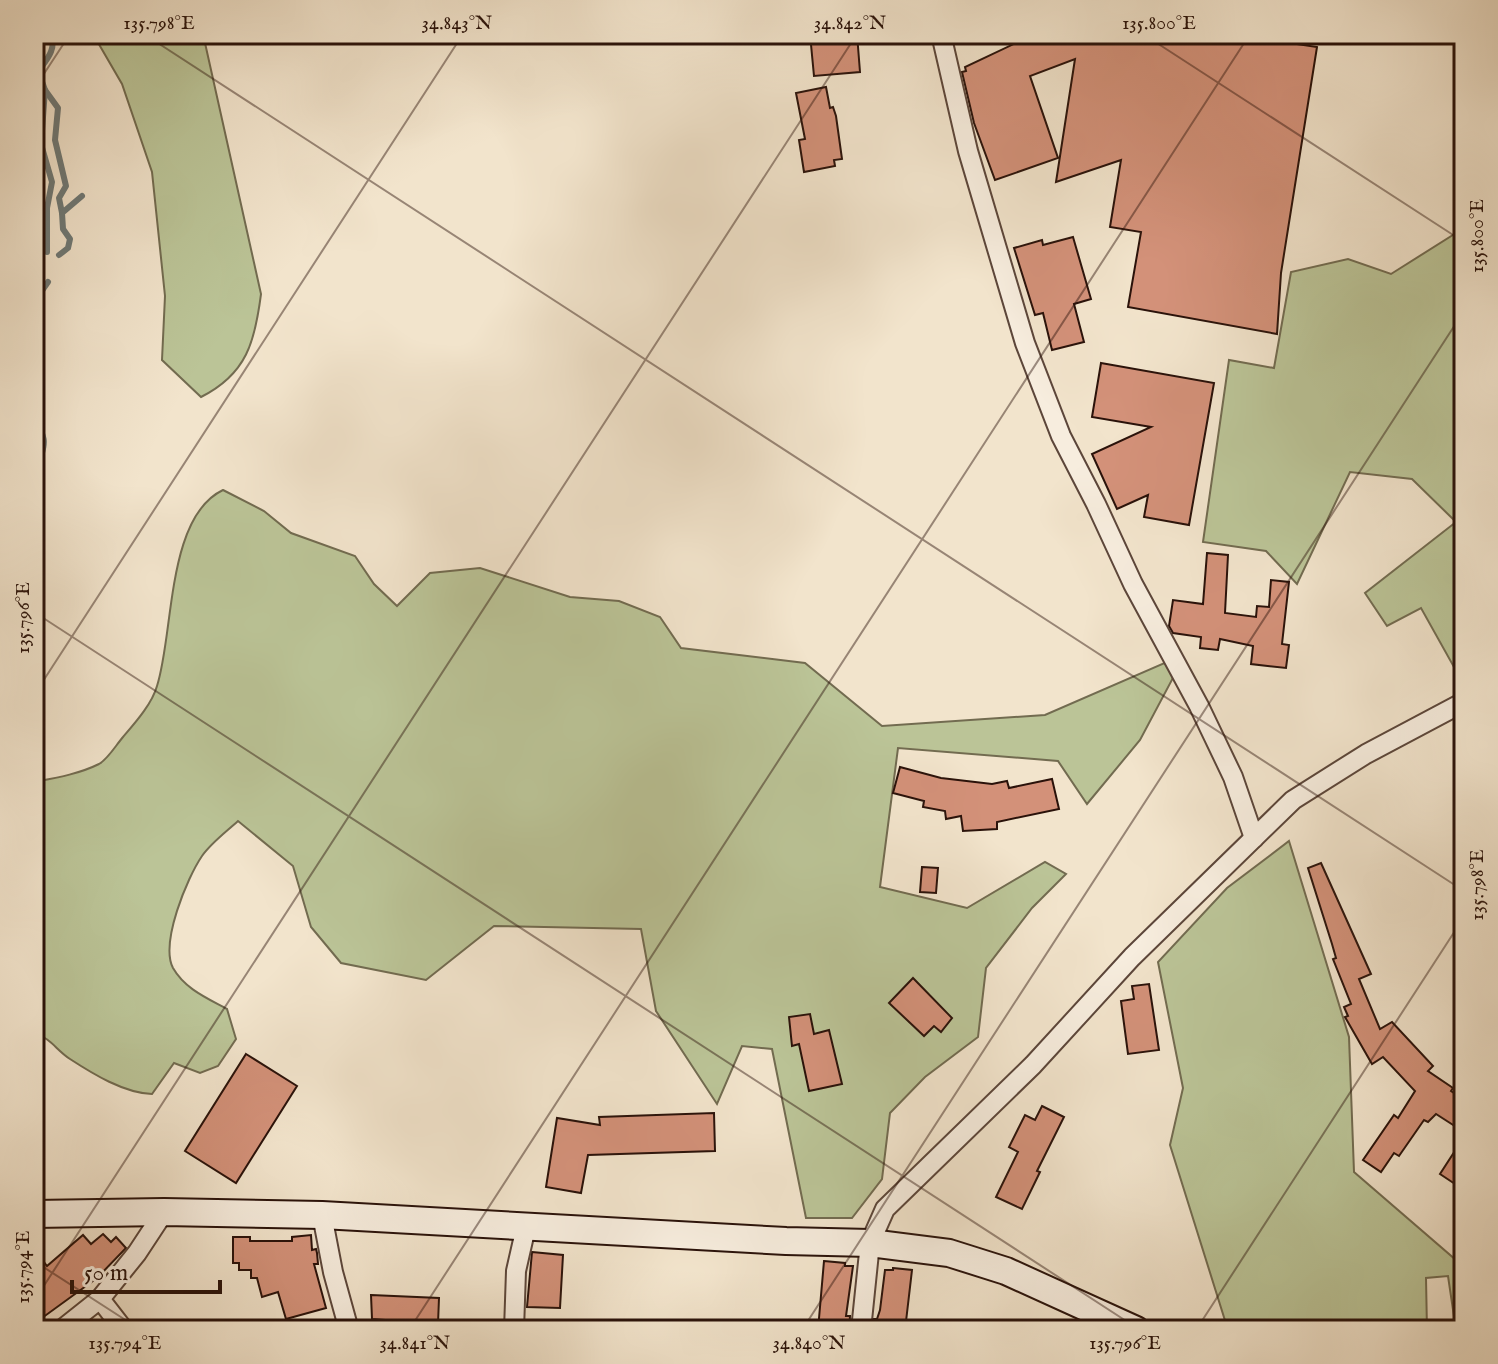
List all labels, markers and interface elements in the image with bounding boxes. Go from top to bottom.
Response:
text: 135.798°E [123,11,195,36]
text: 34.843°N [422,11,492,36]
text: 34.842°N [814,11,886,36]
text: 135.800°E [1122,11,1196,36]
text: 135.800°E [1465,199,1490,273]
text: 135.796°E [11,582,36,654]
text: 135.798°E [1465,849,1490,921]
text: 135.794°E [11,1230,36,1304]
scale bar [72,1244,220,1294]
text: 50 m [84,1258,128,1289]
text: 135.794°E [88,1331,162,1356]
text: 34.841°N [380,1331,450,1356]
text: 34.840°N [772,1331,846,1356]
text: 135.796°E [1089,1331,1161,1356]

